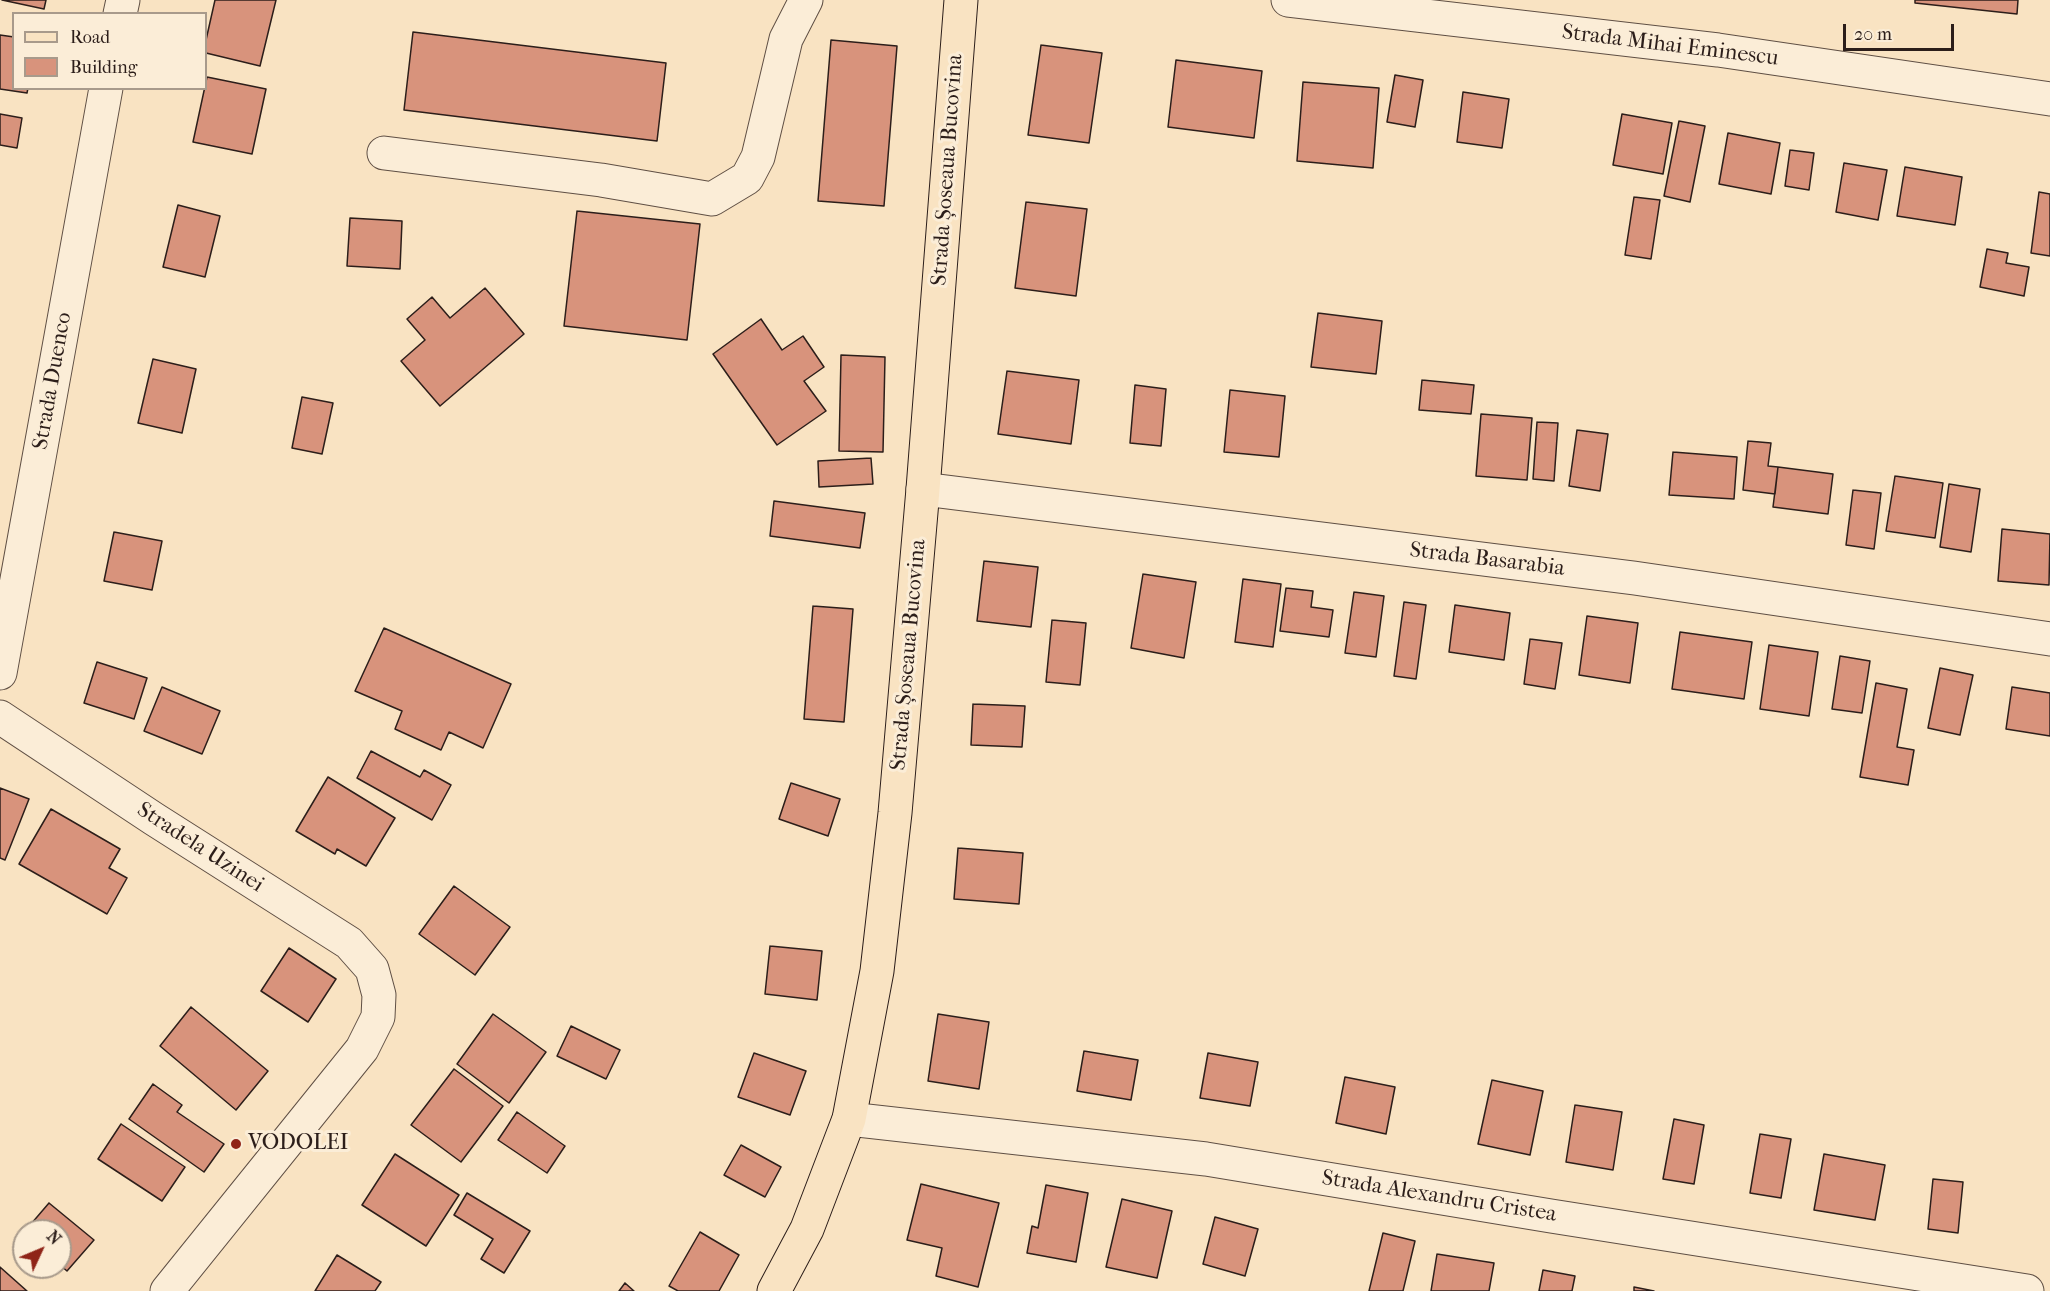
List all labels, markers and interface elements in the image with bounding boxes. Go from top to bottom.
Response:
legend [12,12,207,90]
scale bar [1846,12,1957,50]
street label: Strada Mihai Eminescu [1560,20,1780,72]
text: 20 m [1854,24,1892,45]
text: Road [70,27,110,48]
street label: Strada Șoseaua Bucovina [927,53,969,287]
text: Building [70,57,137,78]
street label: Strada Duenco [28,310,78,452]
street label: Strada Basarabia [1408,537,1566,583]
street label: Strada Șoseaua Bucovina [886,538,932,772]
street label: Stradela Uzinei [132,797,268,899]
place label: VODOLEI [248,1131,348,1157]
marker: VODOLEI [229,1137,243,1151]
street label: Strada Alexandru Cristea [1320,1165,1558,1229]
north arrow [12,1219,72,1279]
text: N [43,1227,65,1248]

